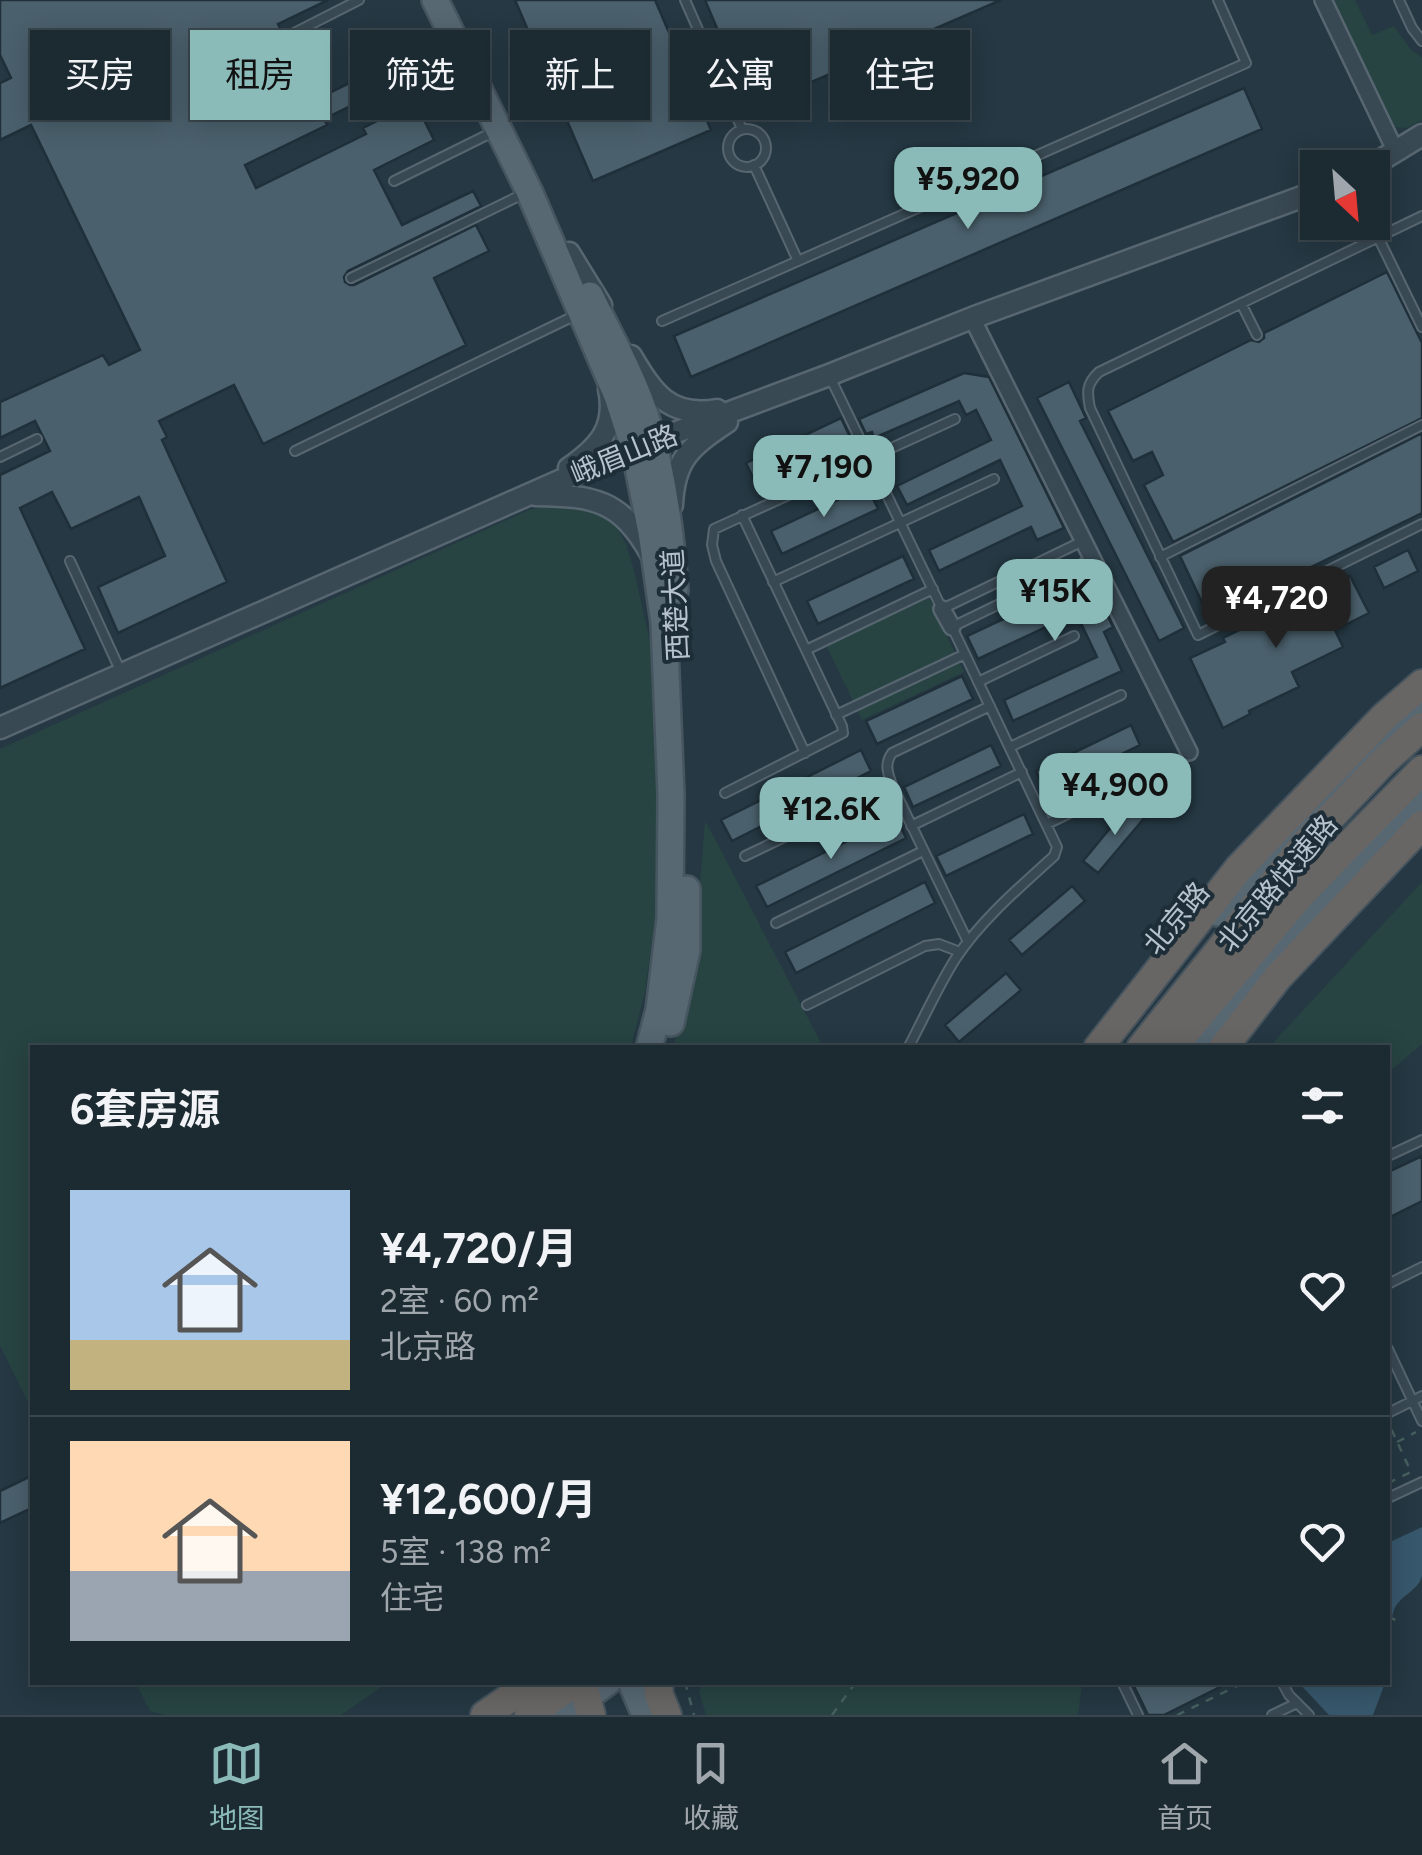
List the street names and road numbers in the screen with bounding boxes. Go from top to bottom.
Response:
street label: 峨眉山路 [566,417,682,491]
street label: 西楚大道 [655,548,695,662]
street label: 北京路快速路 [1210,808,1344,958]
street label: 北京路 [1136,875,1216,961]

